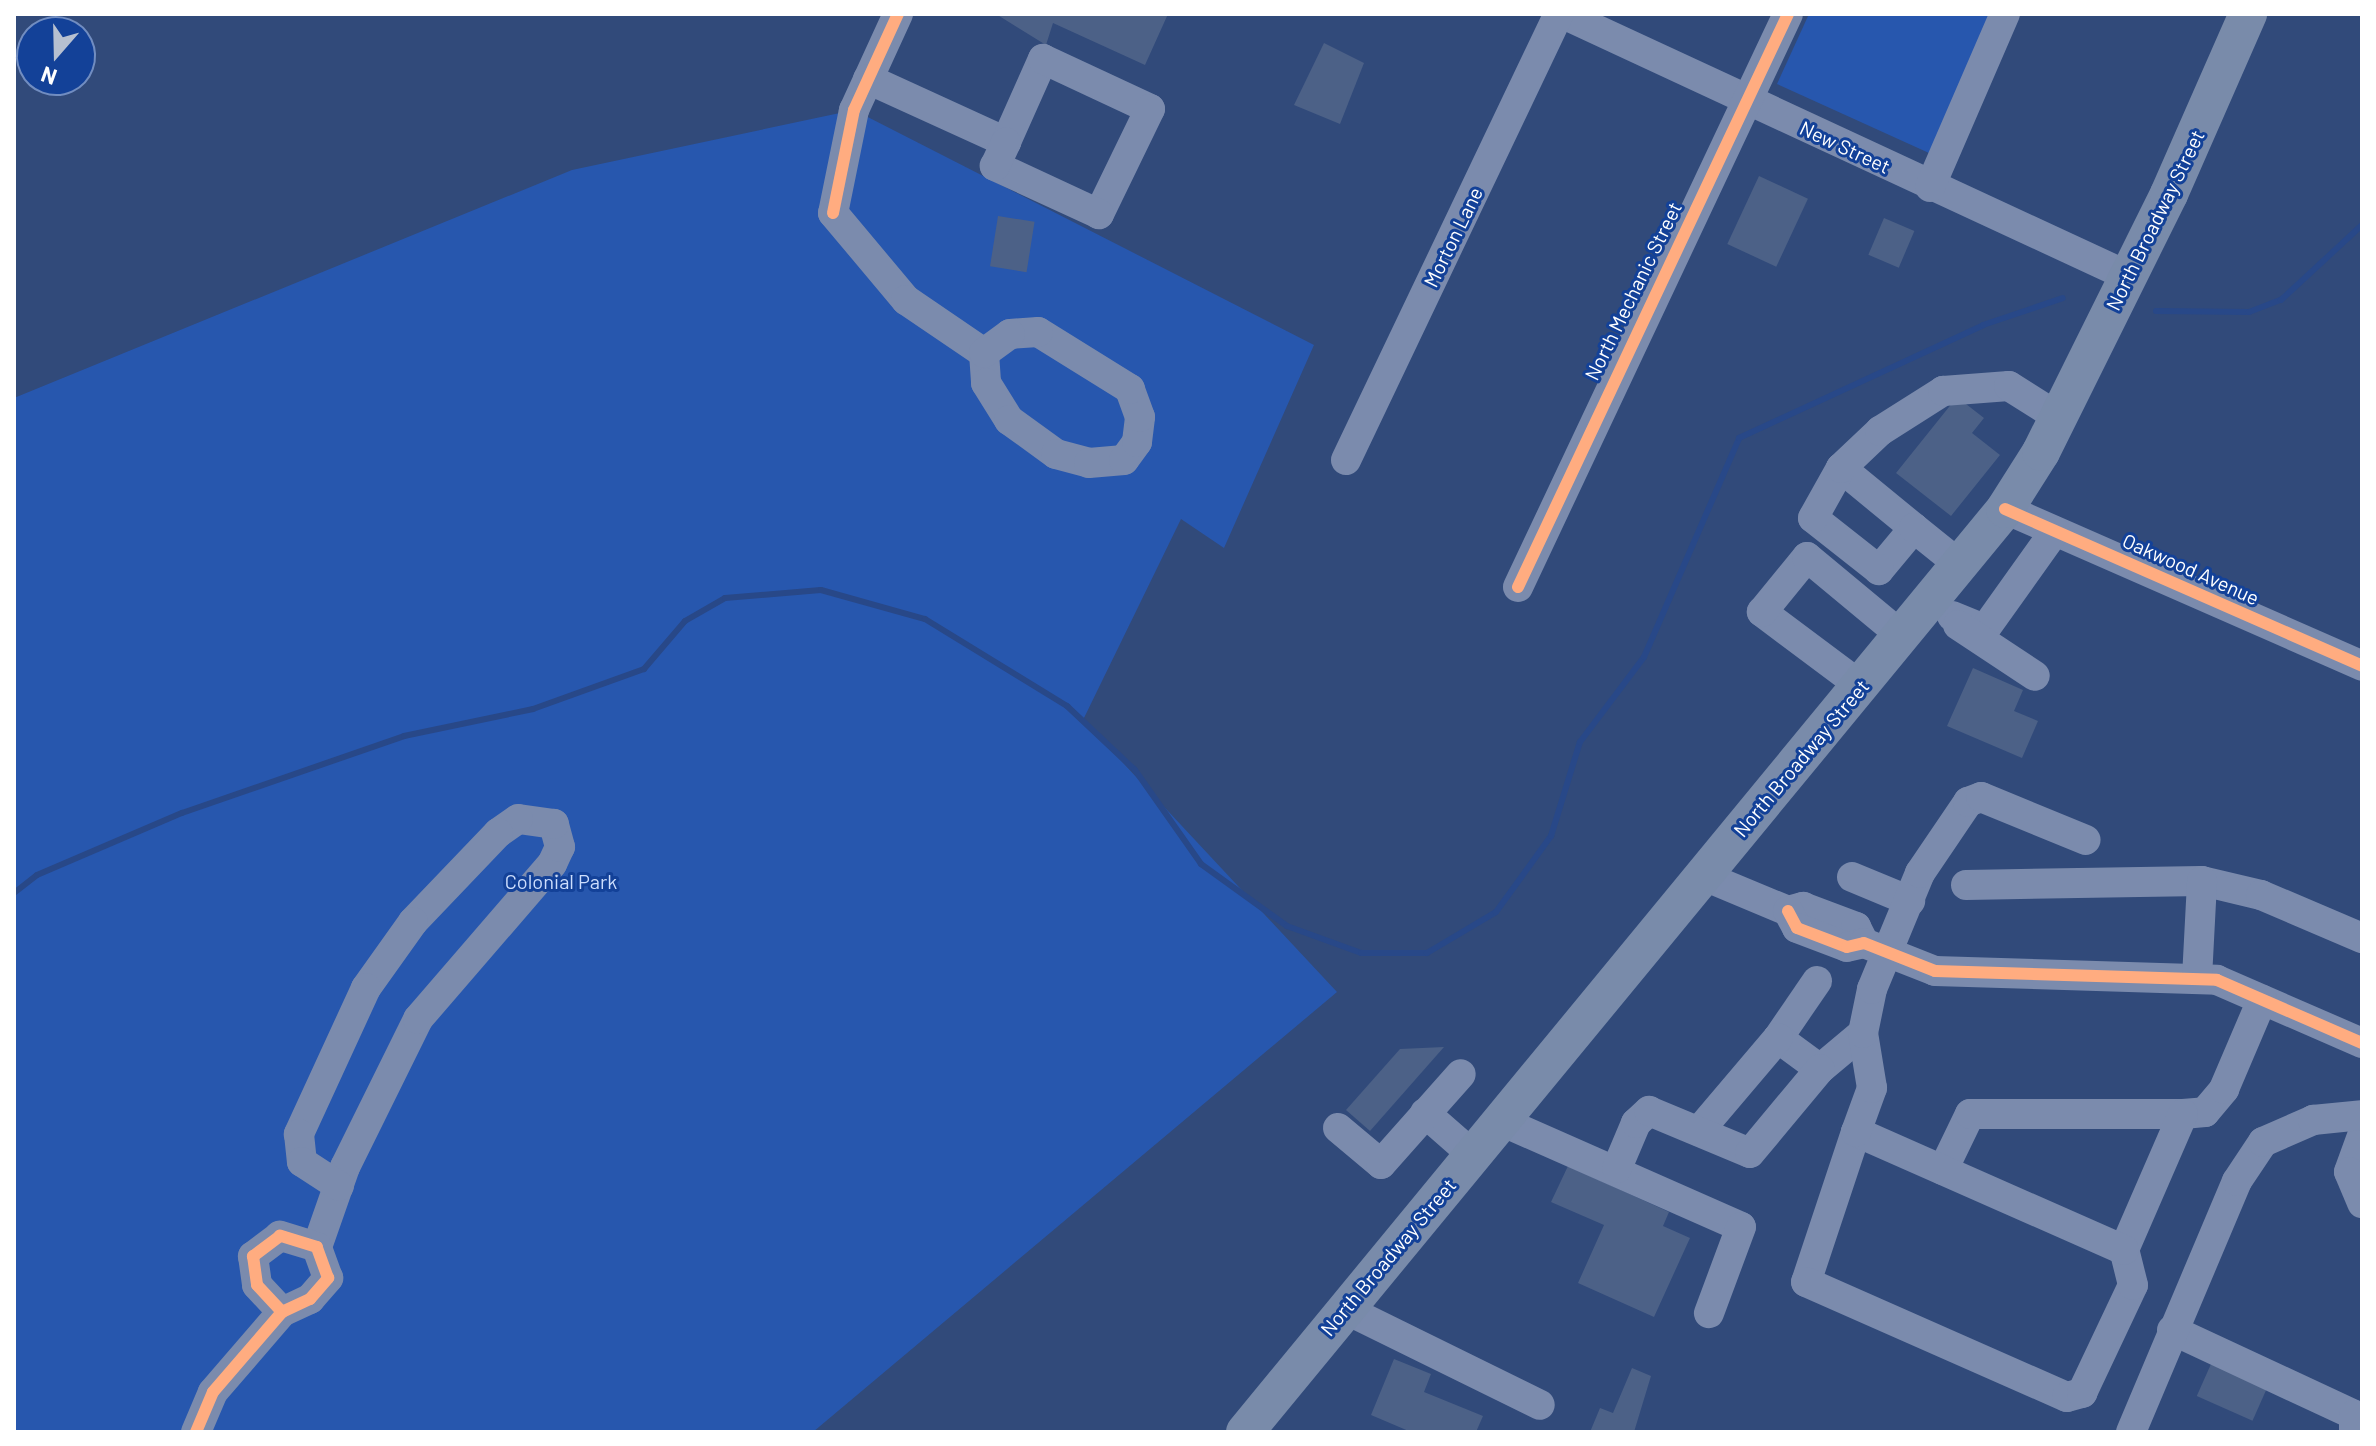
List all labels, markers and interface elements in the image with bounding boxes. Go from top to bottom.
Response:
north arrow [16,16,96,96]
text: N [37,62,60,91]
street label: New Street [1796,116,1894,178]
street label: North Broadway Street [2101,126,2209,314]
street label: Morton Lane [1418,183,1488,291]
street label: North Mechanic Street [1579,198,1687,384]
street label: Oakwood Avenue [2119,528,2263,610]
street label: North Broadway Street [1728,674,1874,842]
park label: Colonial Park [505,869,617,893]
street label: North Broadway Street [1315,1173,1461,1341]

